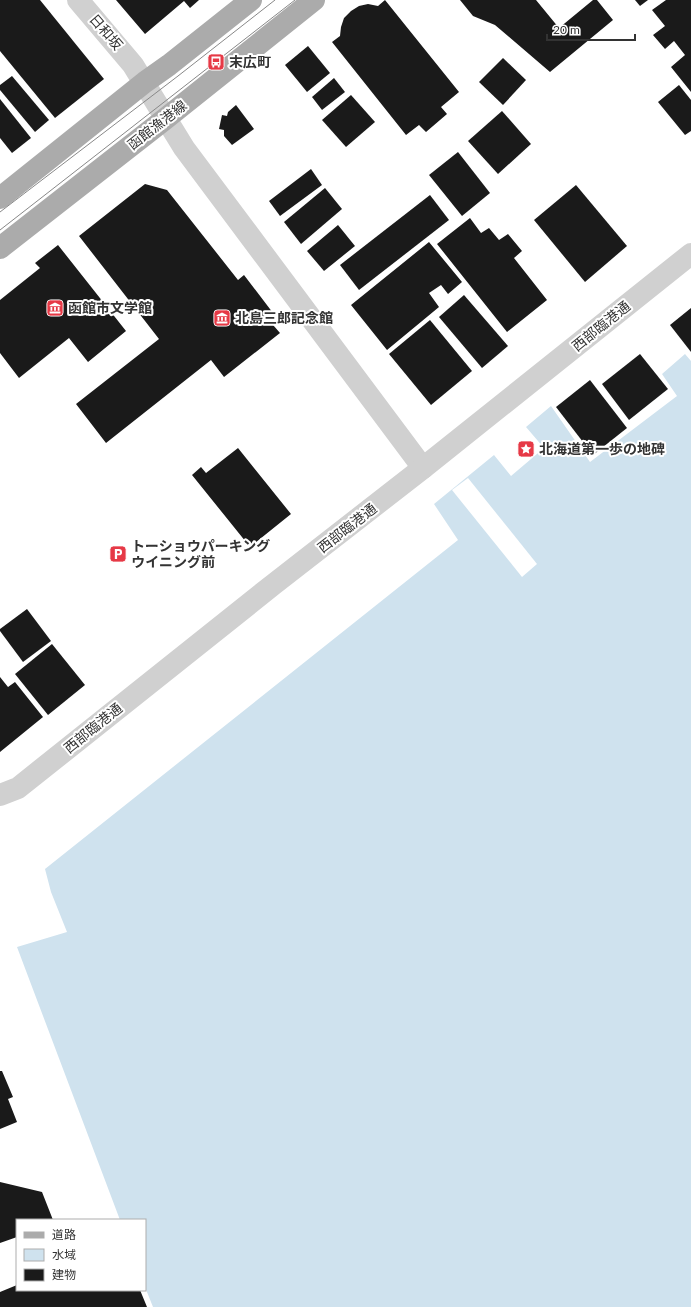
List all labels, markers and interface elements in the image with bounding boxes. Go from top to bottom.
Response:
street label: 日和坂 [86,10,127,53]
scale bar [547,16,635,42]
text: 20 m [553,22,580,37]
bus stop icon: 末広町 [206,52,226,72]
place label: 末広町 [229,53,271,70]
street label: 函館漁港線 [124,96,190,153]
street label: 西部臨港通 [568,297,633,354]
museum icon: 函館市文学館 [45,298,65,318]
place label: 函館市文学館 [68,299,152,316]
museum icon: 北島三郎記念館 [212,308,232,328]
place label: 北島三郎記念館 [235,309,333,326]
place icon: 北海道第一歩の地碑 [516,439,536,459]
place label: 北海道第一歩の地碑 [539,440,665,457]
street label: 西部臨港通 [314,499,380,556]
place label: トーショウパーキング ウイニング前 [131,537,270,570]
parking icon: トーショウパーキング ウイニング前 [108,544,128,564]
street label: 西部臨港通 [60,699,125,756]
legend [16,1219,146,1291]
text: 道路 [52,1227,76,1242]
text: 水域 [52,1247,76,1262]
text: 建物 [52,1267,76,1282]

